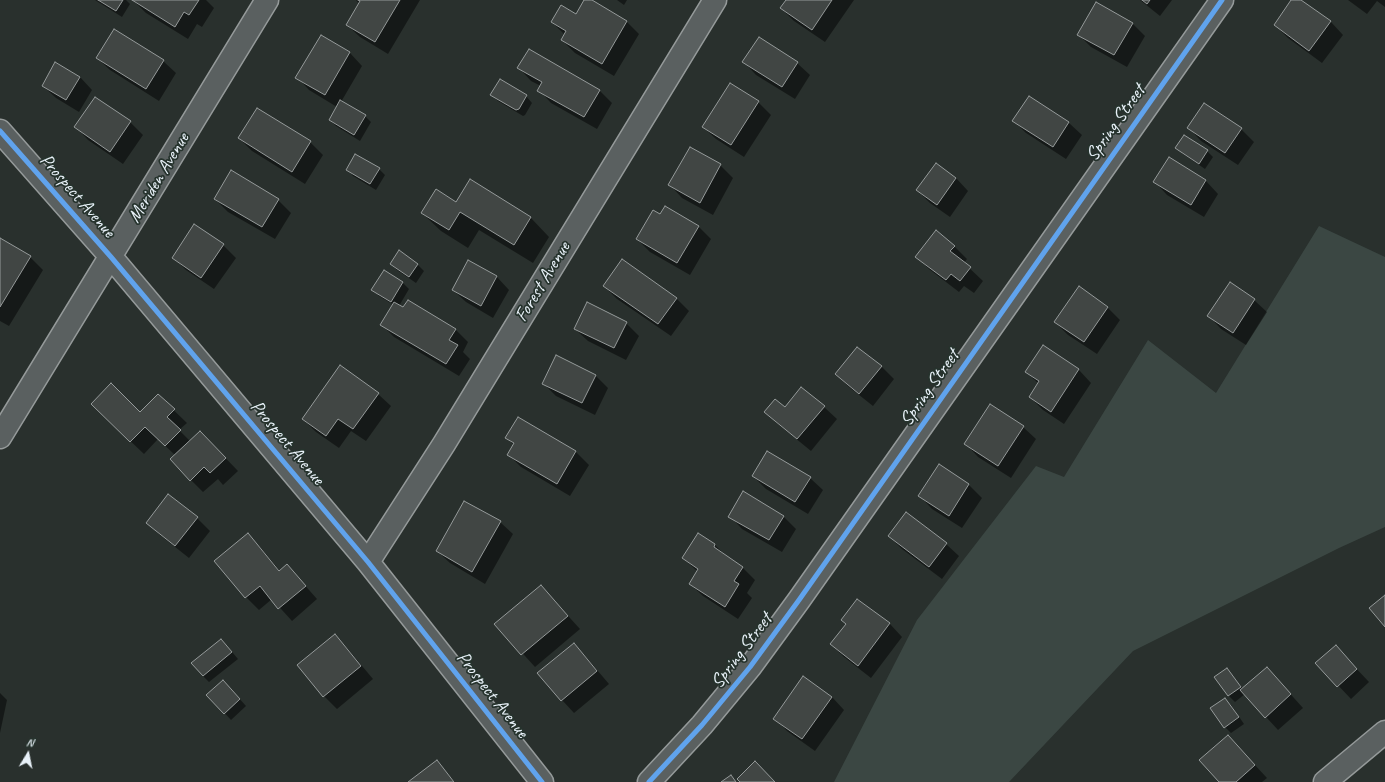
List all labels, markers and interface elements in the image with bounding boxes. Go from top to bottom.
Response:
street label: Spring Street [1081,80,1151,166]
street label: Meriden Avenue [123,129,195,227]
street label: Prospect Avenue [34,149,120,243]
street label: Forest Avenue [510,238,576,326]
street label: Spring Street [895,345,965,431]
street label: Prospect Avenue [245,396,329,490]
street label: Spring Street [706,609,778,693]
street label: Prospect Avenue [451,647,533,743]
north arrow [8,734,48,774]
text: N [26,735,35,750]

